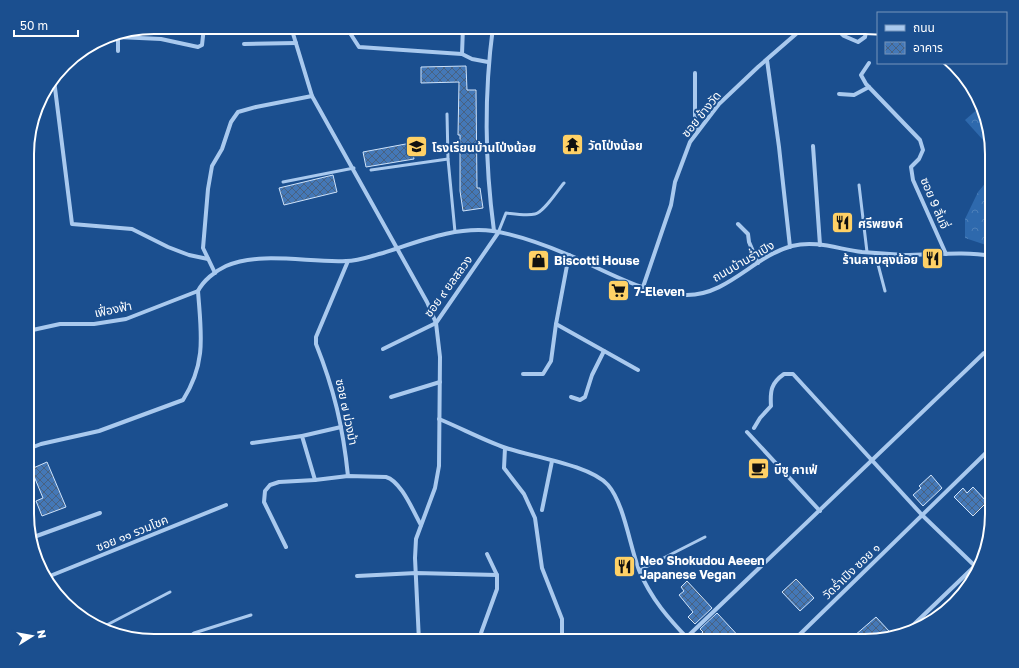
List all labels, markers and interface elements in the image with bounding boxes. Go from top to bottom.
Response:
scale bar [14,12,78,38]
legend [877,12,1007,64]
text: 50 m [20,18,48,33]
text: ถนน [913,20,935,35]
text: อาคาร [913,40,943,55]
street label: ซอย ข้างวัด [678,88,724,140]
temple icon: วัดโป่งน้อย [559,132,585,158]
school or university icon: โรงเรียนบ้านโป่งน้อย [403,134,429,160]
place label: วัดโป่งน้อย [588,138,643,153]
place label: โรงเรียนบ้านโป่งน้อย [432,140,536,155]
street label: ซอย 9 ลิ้นจี่ [917,175,953,231]
restaurant icon: ศรีพยงค์ [829,210,855,236]
place label: ศรีพยงค์ [858,216,903,231]
street label: ถนนบ้านร่ำเปิง [709,236,777,285]
restaurant icon: ร้านลาบลุงน้อย [920,246,946,272]
shop icon: Biscotti House [526,247,552,273]
street label: ซอย ๙ ยลสลวง [421,252,475,320]
place label: ร้านลาบลุงน้อย [842,252,918,267]
place label: Biscotti House [554,253,640,268]
supermarket icon: 7-Eleven [606,278,632,304]
place label: 7-Eleven [634,284,685,299]
street label: เฟื่องฟ้า [93,297,133,320]
street label: ซอย ๗ ม่วงม้า [333,378,361,446]
cafe icon: บีซู คาเฟ่ [745,456,771,482]
place label: บีซู คาเฟ่ [774,462,818,478]
street label: ซอย ๑๑ รวมโชค [94,512,170,554]
street label: วัดร่ำเปิง ซอย ๑ [818,539,883,602]
place label: Neo Shokudou Aeeen Japanese Vegan [640,553,765,582]
restaurant icon: Neo Shokudou Aeeen Japanese Vegan [611,554,637,580]
north arrow [12,616,52,656]
text: N [35,629,49,639]

